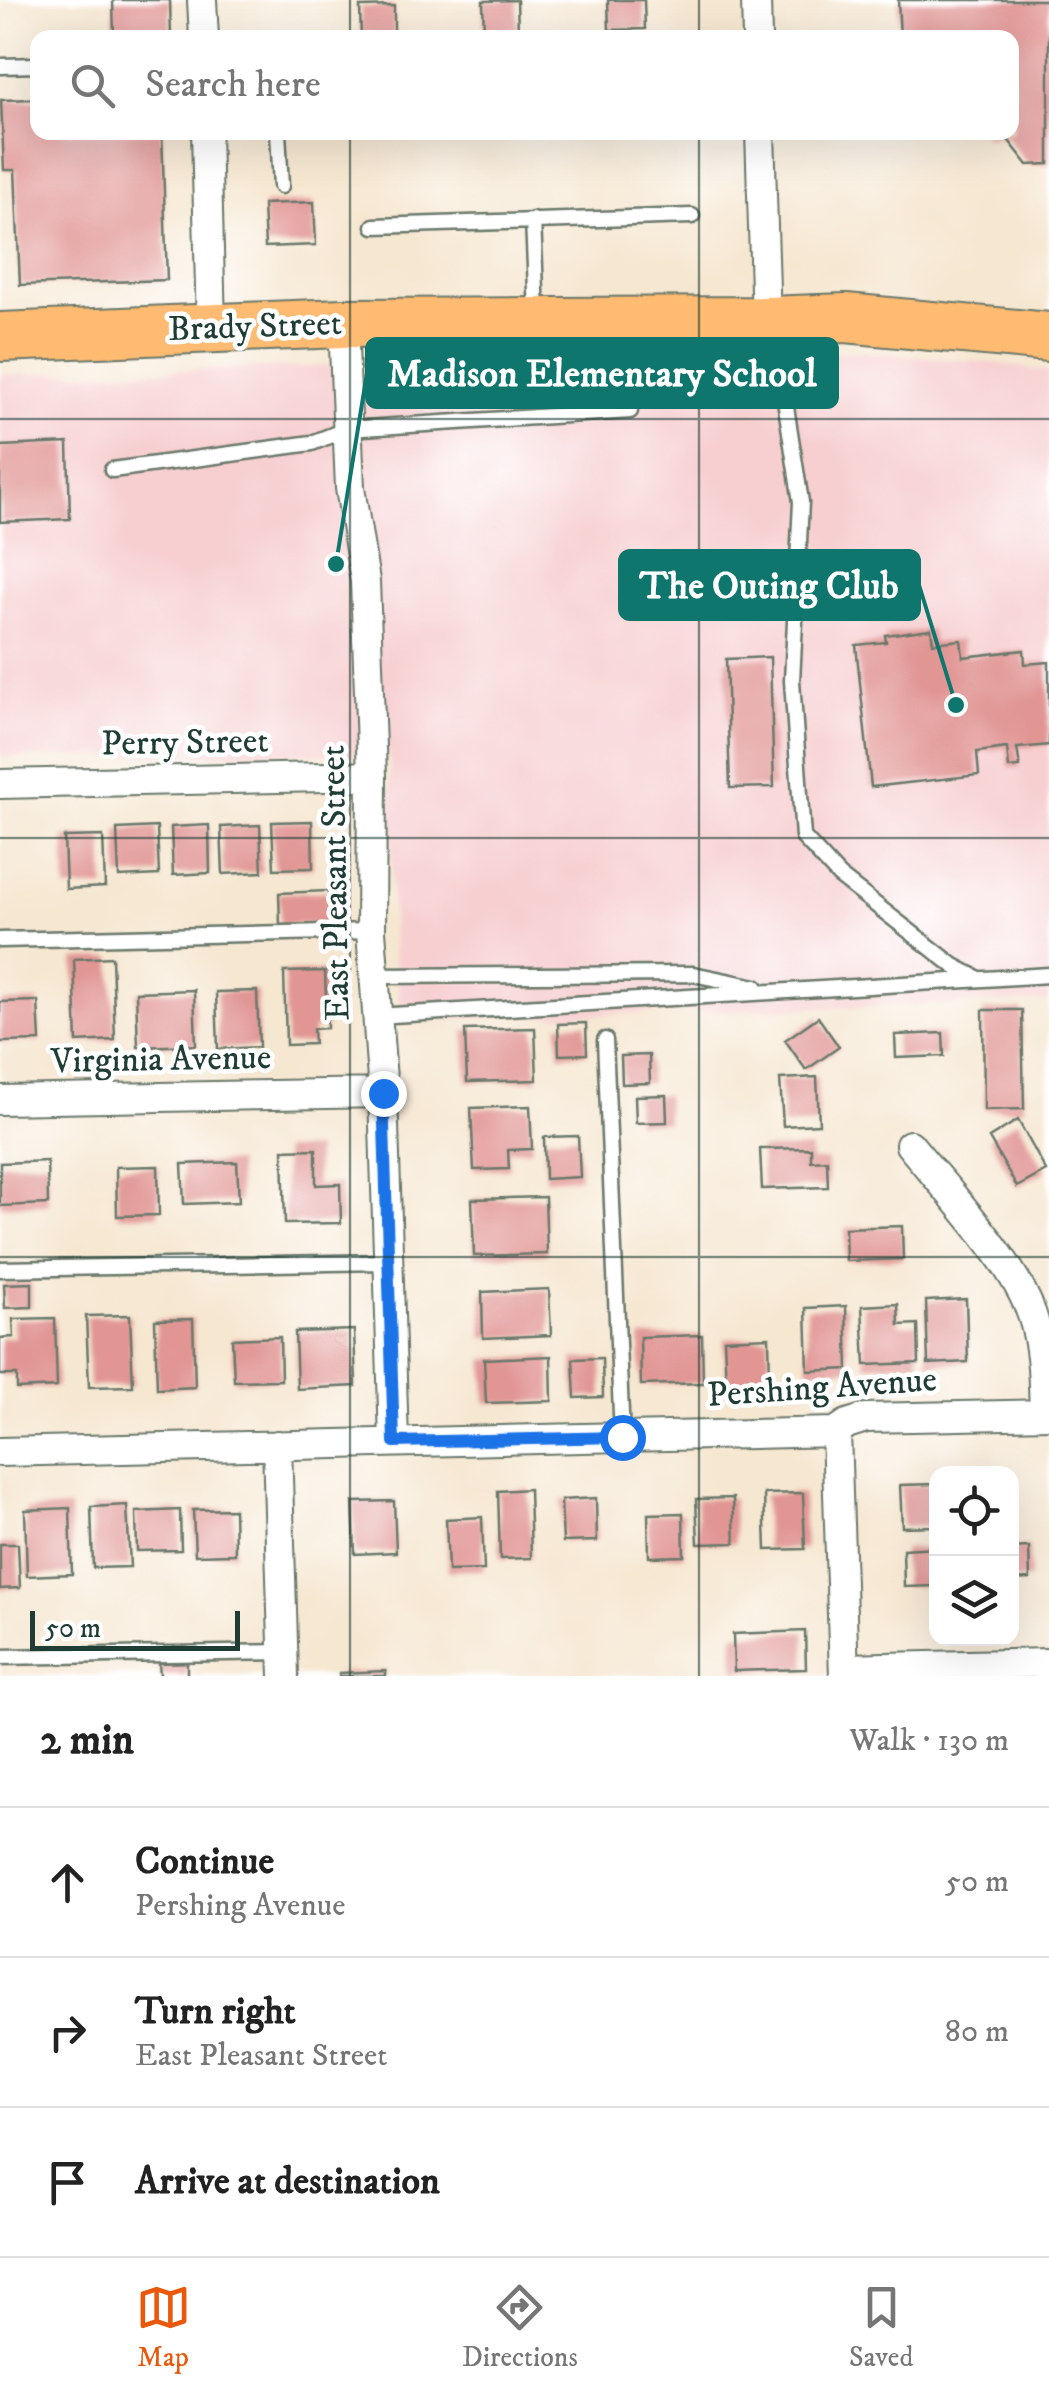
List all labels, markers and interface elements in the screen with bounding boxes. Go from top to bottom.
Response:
search box [30,30,1019,140]
icon: search [65,58,120,113]
text: Search here [145,61,321,109]
street label: Brady Street [167,302,343,352]
callout: Madison Elementary School [367,339,837,407]
text: Madison Elementary School [387,351,817,399]
callout: The Outing Club [620,551,919,619]
text: The Outing Club [639,563,899,611]
street label: Perry Street [101,720,269,766]
street label: East Pleasant Street [312,745,360,1021]
street label: Virginia Avenue [49,1036,272,1084]
route end [361,1071,407,1117]
street label: Pershing Avenue [706,1358,938,1418]
route start [600,1415,646,1461]
map controls [929,1466,1019,1646]
button: locate [929,1466,1019,1556]
button: layers [929,1556,1019,1646]
scale bar [30,1606,240,1650]
text: 50 m [45,1611,101,1646]
text: 2 min [40,1715,134,1767]
text: Walk · 130 m [849,1721,1009,1761]
text: Continue [135,1838,274,1886]
icon: ahead [40,1855,95,1910]
text: 50 m [945,1862,1009,1902]
text: Pershing Avenue [135,1886,345,1926]
text: Turn right [135,1988,296,2036]
icon: right [40,2005,95,2060]
text: 80 m [945,2012,1009,2052]
text: East Pleasant Street [135,2036,387,2076]
icon: arrive [40,2155,95,2210]
text: Arrive at destination [135,2158,440,2206]
tab: Map [136,2280,191,2375]
tab: Directions [462,2280,578,2375]
tab: Saved [849,2280,913,2375]

